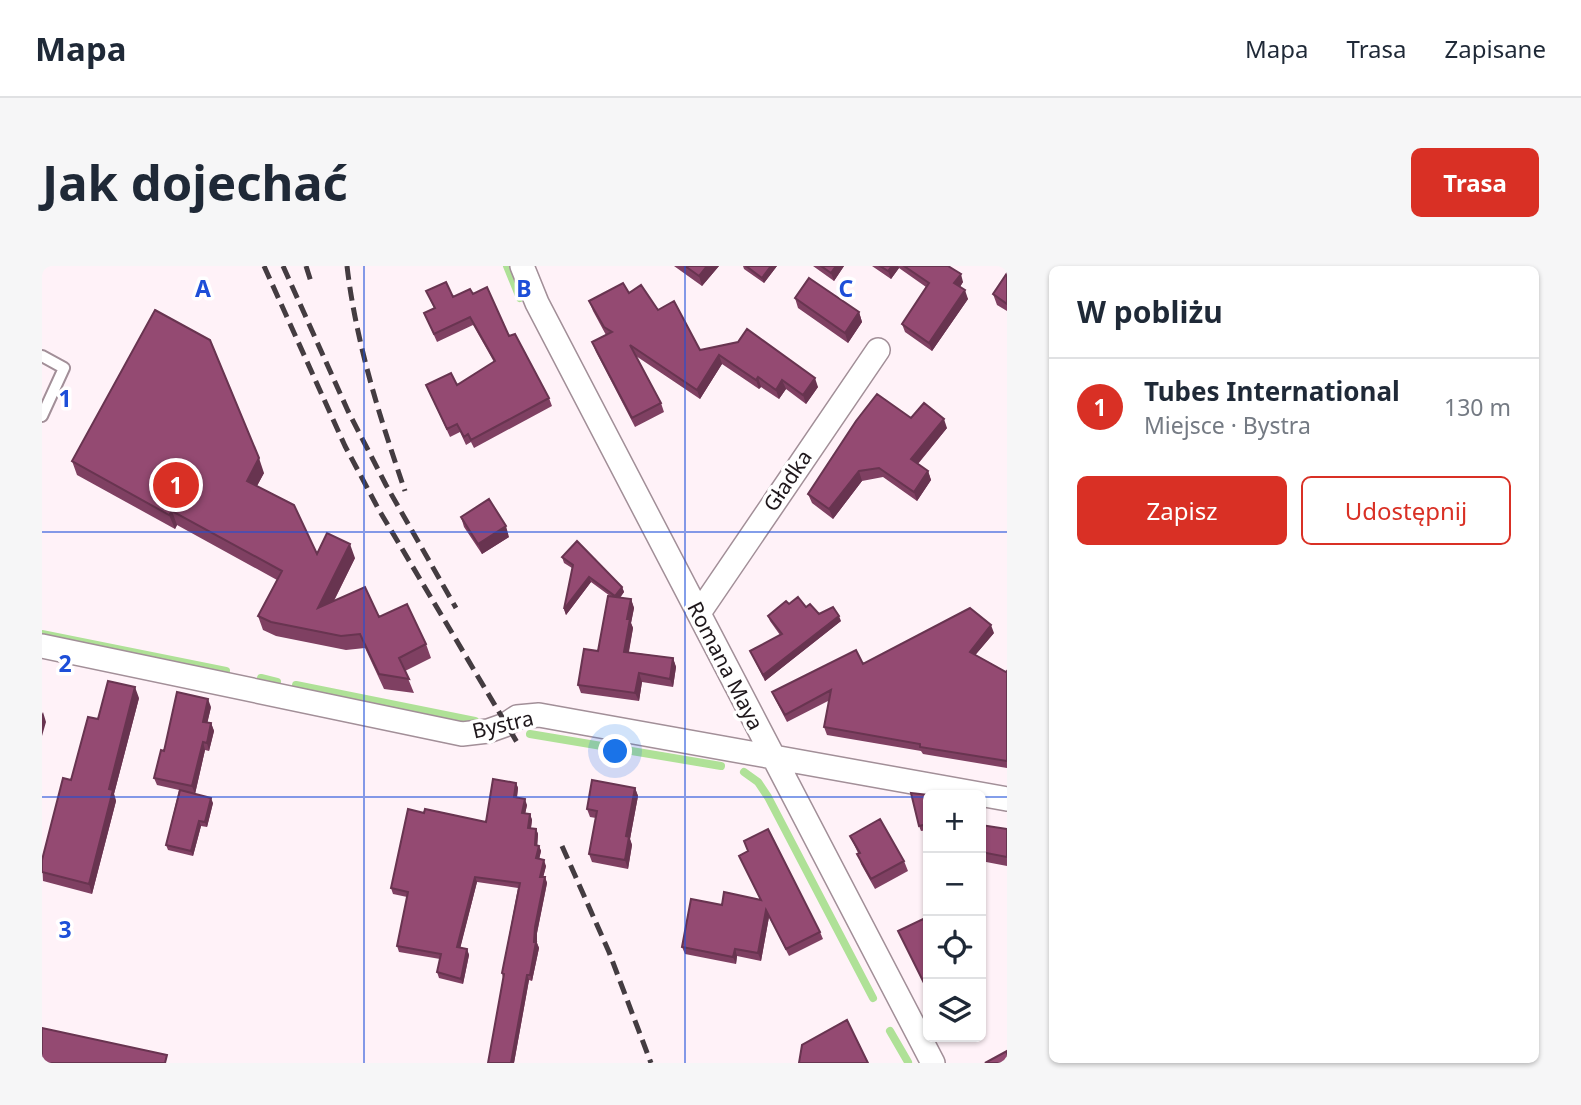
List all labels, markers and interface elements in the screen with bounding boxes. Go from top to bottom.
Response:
text: Mapa [35,26,127,71]
text: Mapa [1245,32,1309,65]
text: Trasa [1347,32,1407,65]
text: Zapisane [1445,32,1546,65]
button: Trasa [1411,148,1539,217]
text: Jak dojechać [42,149,348,215]
text: A [195,272,211,304]
text: B [516,272,532,304]
text: C [839,272,854,304]
text: W pobliżu [1077,291,1223,332]
text: Tubes International [1144,373,1400,409]
text: 1 [58,382,72,414]
text: 1 [1093,391,1107,423]
text: 130 m [1444,391,1511,423]
text: Miejsce · Bystra [1144,409,1311,441]
street label: Gładka [756,444,818,517]
pin: 1 [153,459,199,511]
button: Zapisz [1077,476,1287,545]
button: Udostępnij [1301,476,1511,545]
street label: Romana Maya [681,596,770,735]
text: 2 [58,647,72,679]
street label: Bystra [469,703,536,745]
your location [598,734,632,768]
map controls [923,790,986,1042]
button: + [923,790,986,853]
button: − [923,853,986,916]
text: 3 [58,913,72,945]
button: locate [923,916,986,979]
button: layers [923,979,986,1042]

